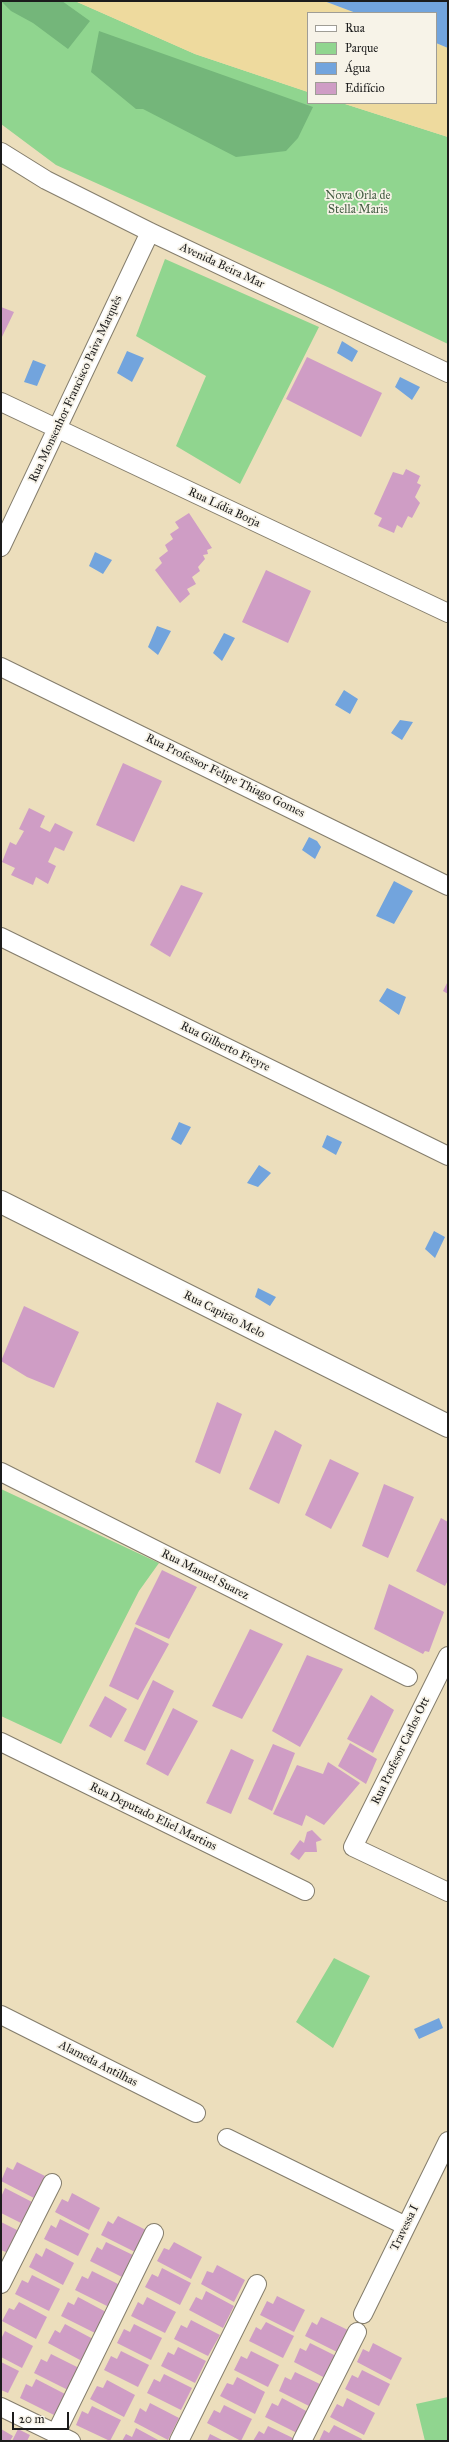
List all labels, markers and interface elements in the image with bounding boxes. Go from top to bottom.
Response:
legend [307,12,437,104]
text: Rua [345,21,365,35]
text: Parque [345,41,378,55]
text: Água [345,61,370,75]
text: Edifício [345,81,385,95]
park label: Nova Orla de Stella Maris [326,189,390,217]
street label: Avenida Beira Mar [177,240,267,292]
street label: Rua Monsenhor Francisco Paiva Marquês [26,293,126,485]
street label: Rua Lídia Borja [186,485,262,531]
street label: Rua Professor Felipe Thiago Gomes [143,731,307,821]
street label: Rua Gilberto Freyre [178,1019,272,1075]
street label: Rua Capitão Melo [181,1288,267,1342]
street label: Rua Manuel Suarez [159,1547,251,1603]
street label: Rua Profesor Carlos Ott [369,1695,433,1807]
street label: Rua Deputado Eliel Martins [87,1780,219,1854]
street label: Alameda Antilhas [56,2038,140,2090]
street label: Travessa I [388,2203,422,2253]
scale bar [14,2404,71,2430]
text: 20 m [19,2412,45,2426]

